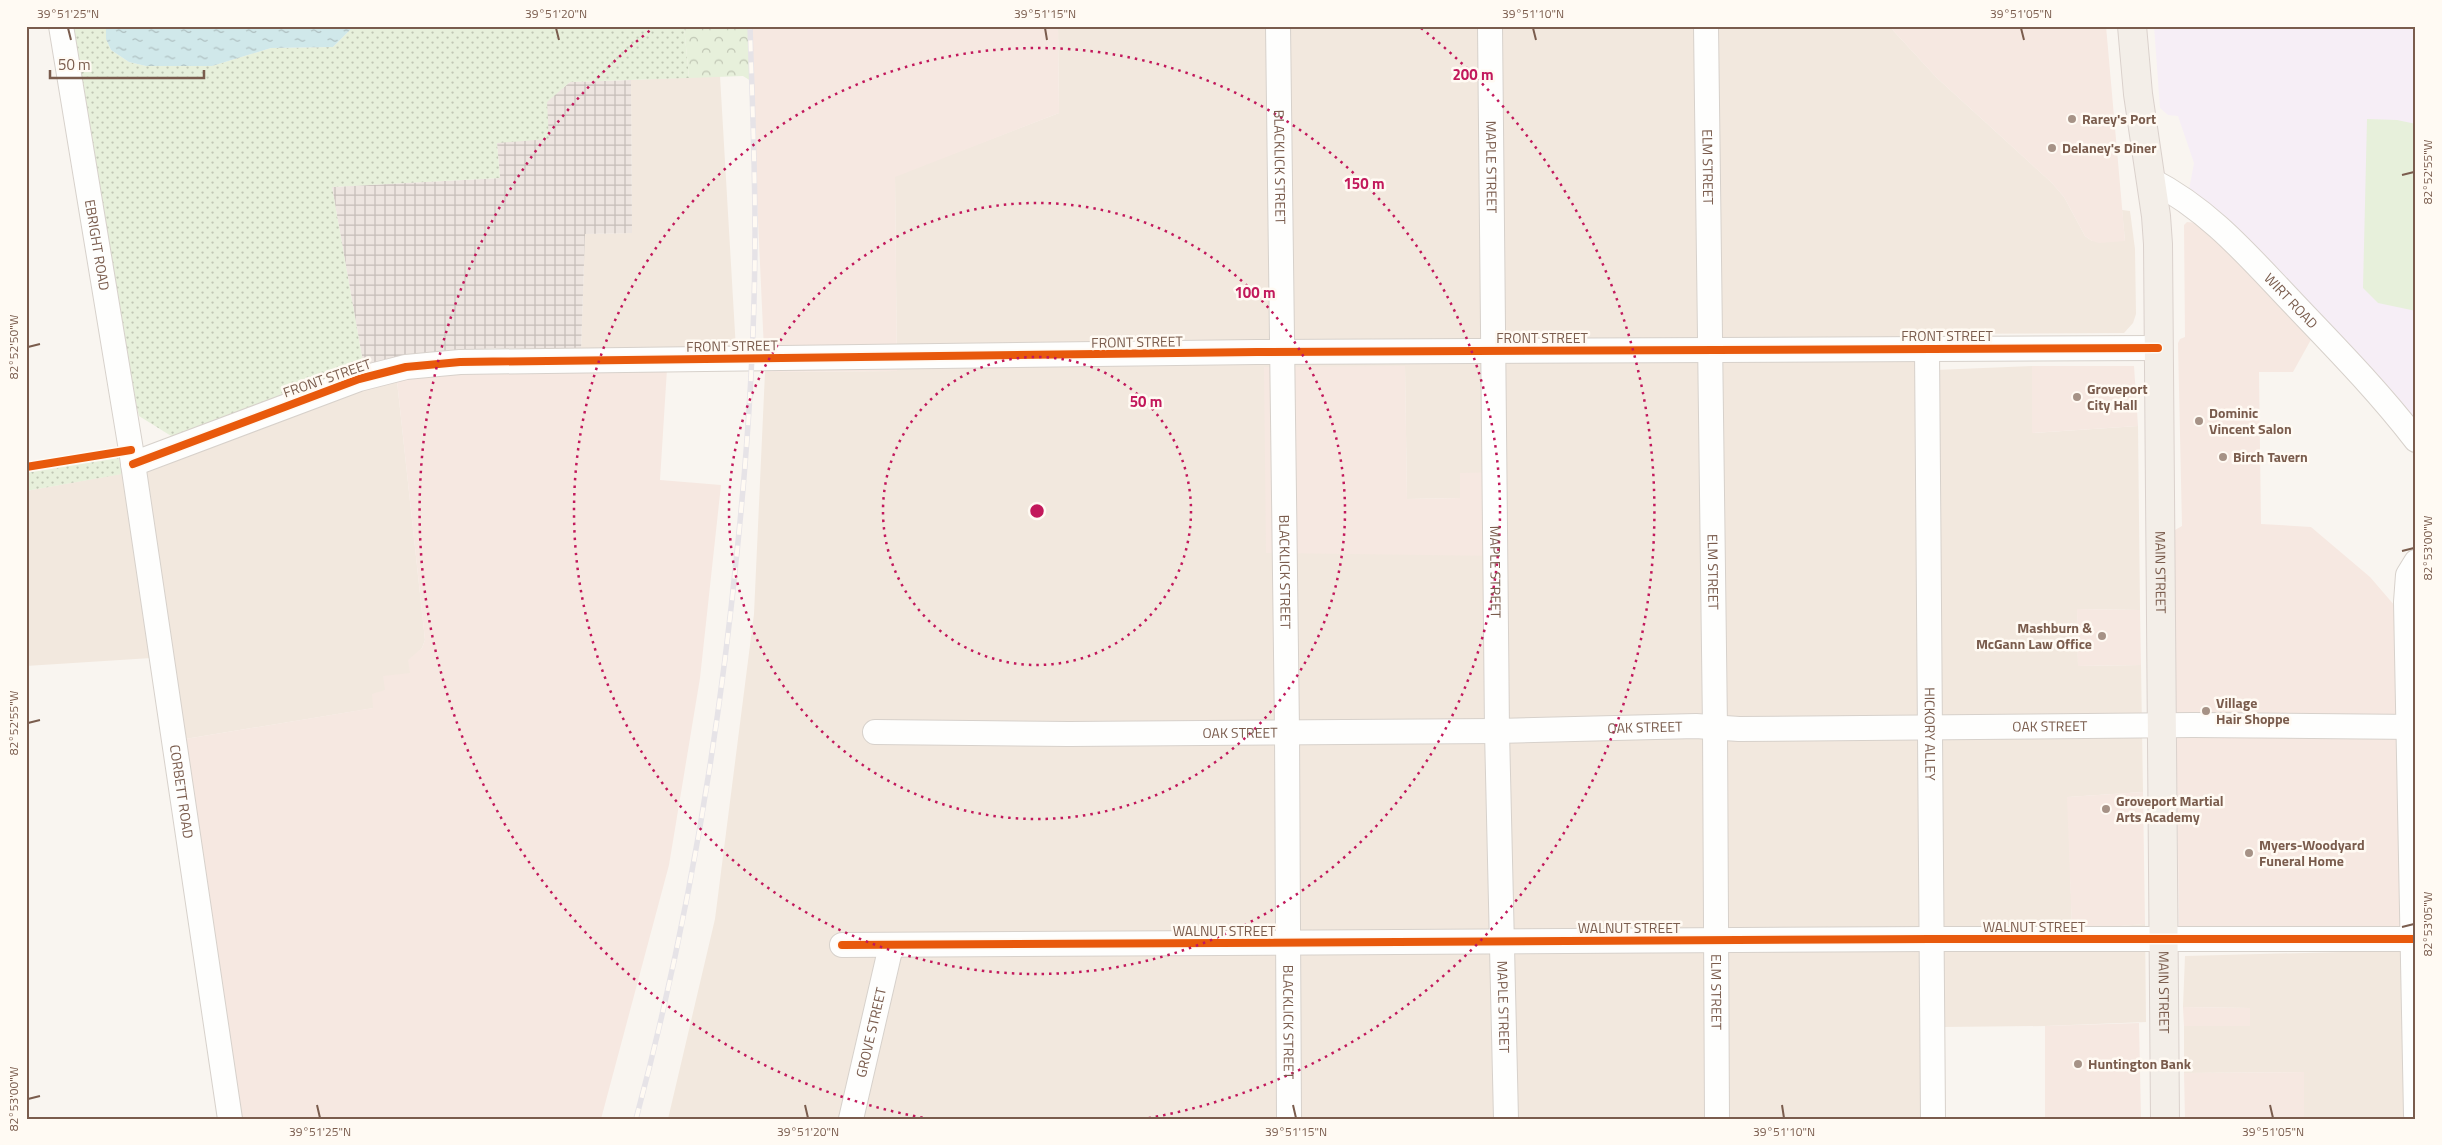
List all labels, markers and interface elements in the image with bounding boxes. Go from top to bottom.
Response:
text: 39°51'25"N [37,4,99,23]
text: 39°51'20"N [525,4,587,23]
text: 39°51'15"N [1014,4,1076,23]
text: 39°51'10"N [1502,4,1564,23]
text: 39°51'05"N [1990,4,2052,23]
scale bar [50,48,204,80]
text: 50 m [58,53,91,76]
text: 200 m [1452,63,1494,86]
place label: Rarey's Port [2082,108,2156,129]
street label: BLACKLICK STREET [1269,110,1292,225]
marker: Rarey's Port [2066,113,2078,125]
street label: MAPLE STREET [1481,121,1503,214]
street label: ELM STREET [1697,129,1719,206]
place label: Delaney's Diner [2062,137,2156,158]
text: 82°52'55"W [2418,139,2437,204]
marker: Delaney's Diner [2046,142,2058,154]
text: 150 m [1343,172,1385,195]
street label: EBRIGHT ROAD [80,198,116,292]
street label: WIRT ROAD [2260,268,2323,333]
text: 100 m [1234,281,1276,304]
text: 82°52'50"W [4,314,23,379]
street label: FRONT STREET [1901,325,1993,346]
street label: FRONT STREET [1496,327,1588,348]
street label: FRONT STREET [1091,330,1184,353]
street label: FRONT STREET [686,334,779,357]
street label: FRONT STREET [280,352,374,402]
place label: Groveport City Hall [2087,378,2148,415]
text: 50 m [1130,390,1162,413]
marker: Groveport City Hall [2071,391,2083,403]
place label: Dominic Vincent Salon [2209,402,2292,439]
marker: Dominic Vincent Salon [2193,415,2205,427]
place label: Birch Tavern [2233,446,2308,467]
marker: Birch Tavern [2217,451,2229,463]
centre of rings [1028,502,1046,520]
street label: BLACKLICK STREET [1274,515,1297,630]
text: 82°53'00"W [2418,515,2437,580]
street label: MAPLE STREET [1485,526,1507,619]
street label: MAIN STREET [2150,531,2172,614]
street label: ELM STREET [1703,534,1725,611]
place label: Mashburn & McGann Law Office [1976,617,2092,654]
marker: Mashburn & McGann Law Office [2096,630,2108,642]
street label: HICKORY ALLEY [1920,687,1941,781]
text: 82°52'55"W [4,690,23,755]
place label: Village Hair Shoppe [2216,692,2290,729]
marker: Village Hair Shoppe [2200,705,2212,717]
street label: OAK STREET [1607,715,1683,738]
street label: OAK STREET [2012,715,2088,737]
street label: OAK STREET [1202,722,1278,743]
street label: CORBETT ROAD [165,743,199,840]
place label: Groveport Martial Arts Academy [2116,790,2224,827]
marker: Groveport Martial Arts Academy [2100,803,2112,815]
place label: Myers-Woodyard Funeral Home [2259,834,2365,871]
marker: Myers-Woodyard Funeral Home [2243,847,2255,859]
text: 82°53'05"W [2418,891,2437,956]
street label: WALNUT STREET [1983,916,2086,937]
street label: WALNUT STREET [1578,917,1681,938]
street label: WALNUT STREET [1173,920,1276,941]
street label: MAIN STREET [2154,951,2175,1034]
street label: ELM STREET [1706,954,1728,1031]
street label: MAPLE STREET [1492,960,1515,1054]
street label: BLACKLICK STREET [1278,965,1300,1080]
street label: GROVE STREET [850,984,891,1079]
place label: Huntington Bank [2088,1053,2192,1074]
marker: Huntington Bank [2072,1058,2084,1070]
text: 82°53'00"W [4,1066,23,1131]
text: 39°51'25"N [289,1122,351,1141]
text: 39°51'20"N [777,1122,839,1141]
text: 39°51'15"N [1265,1122,1327,1141]
text: 39°51'10"N [1753,1122,1815,1141]
text: 39°51'05"N [2242,1122,2304,1141]

